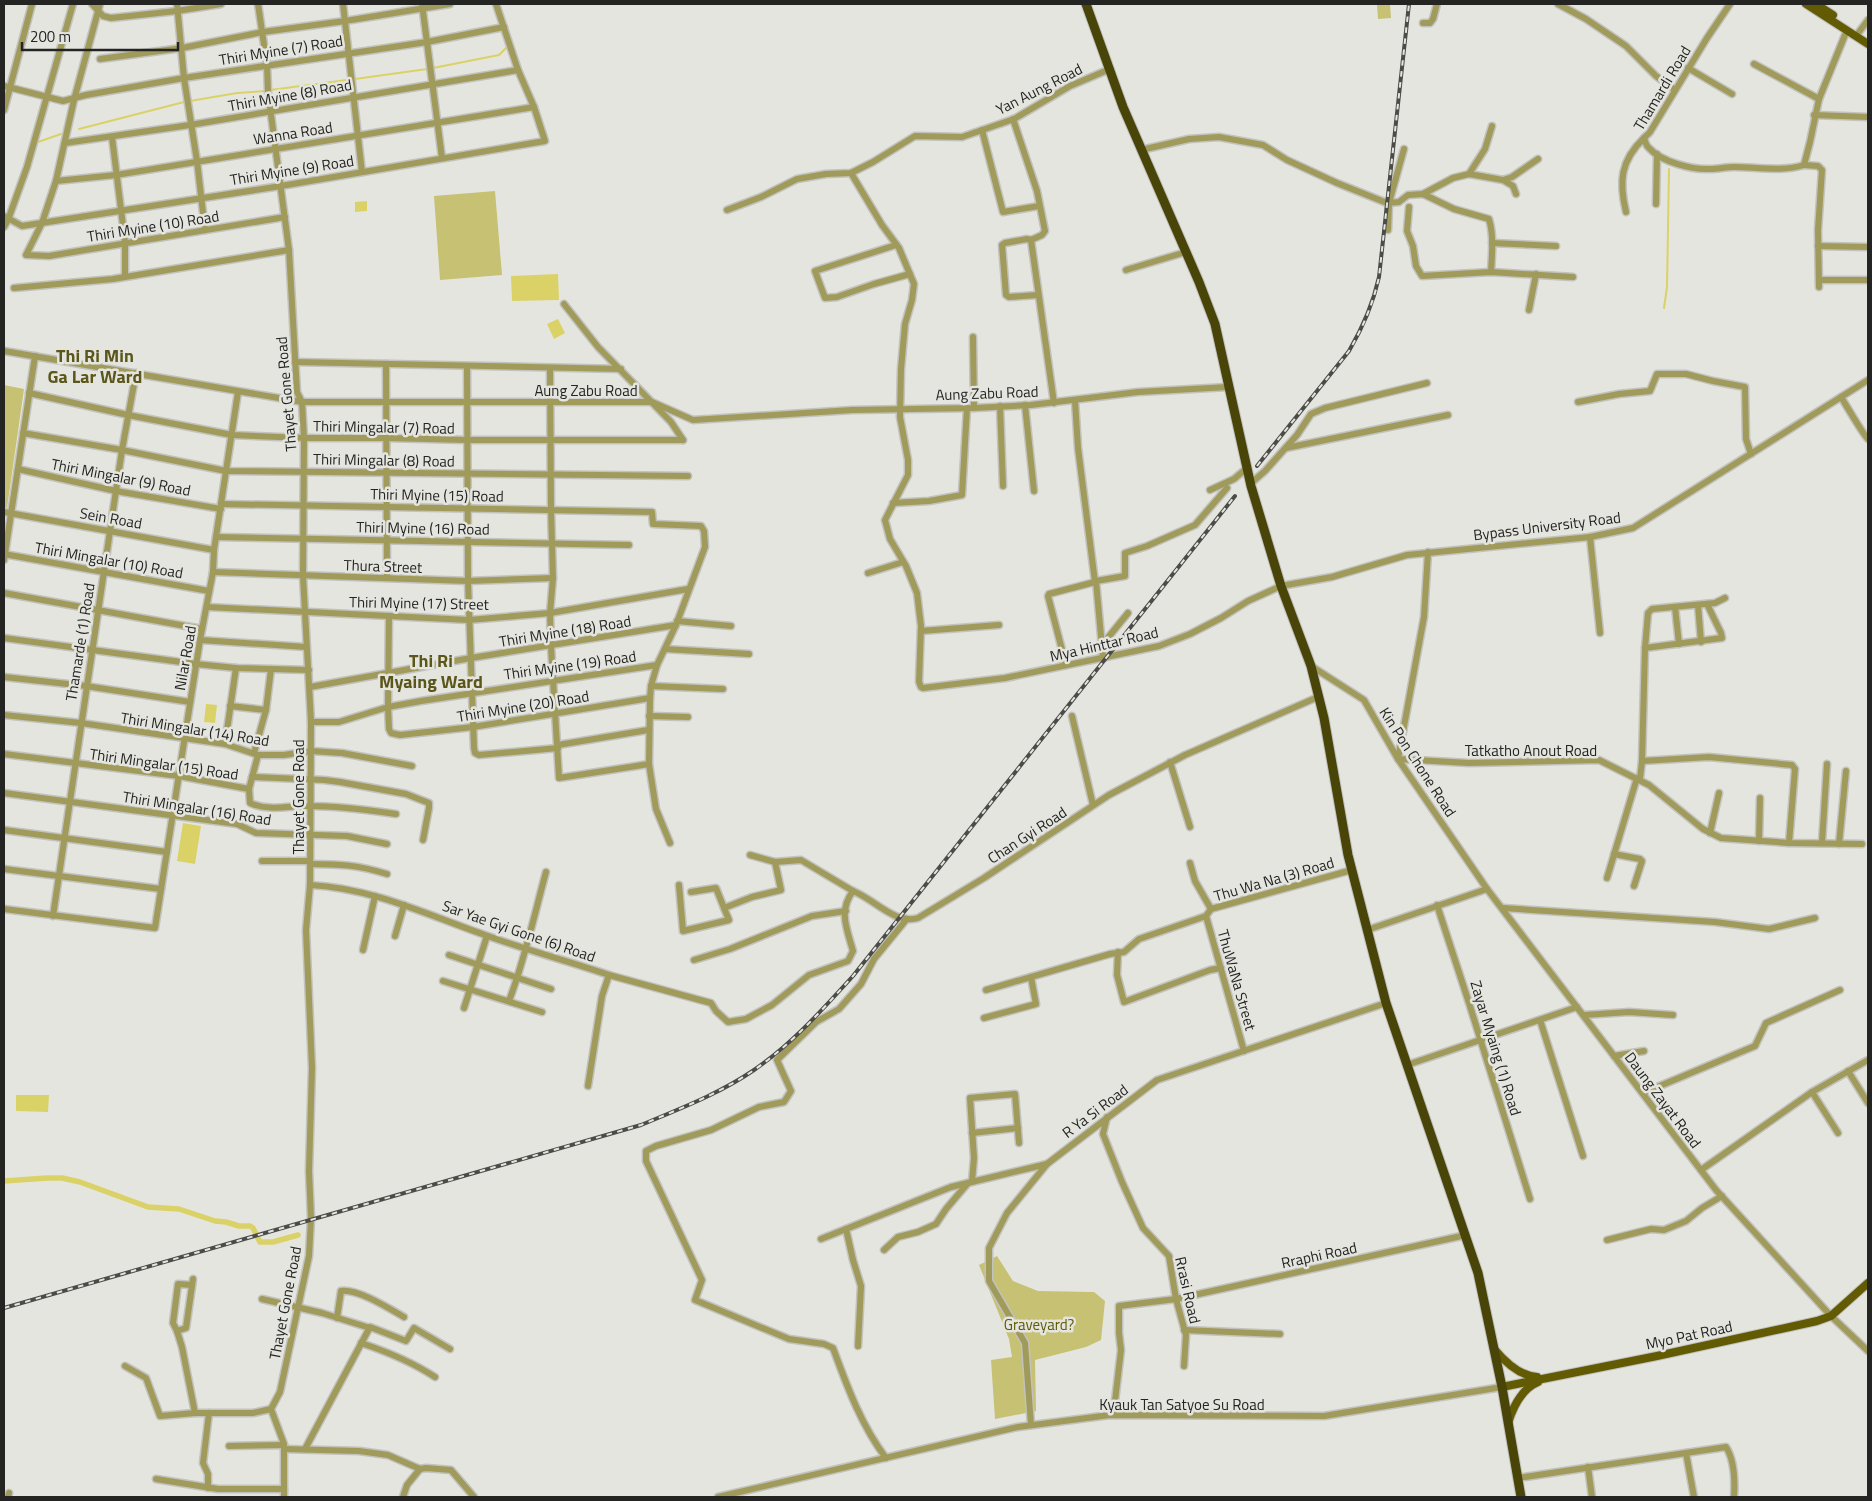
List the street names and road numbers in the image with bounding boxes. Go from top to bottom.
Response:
street label: Thiri Myine (7) Road [217,29,345,71]
street label: Thamardi Road [1628,41,1696,135]
street label: Yan Aung Road [992,57,1086,121]
street label: Thiri Myine (8) Road [226,73,354,117]
street label: Wanna Road [252,115,334,151]
street label: Thiri Myine (9) Road [228,149,356,191]
street label: Thiri Myine (10) Road [85,204,221,248]
street label: Thayet Gone Road [270,336,302,452]
street label: Aung Zabu Road [534,379,638,402]
street label: Aung Zabu Road [935,380,1039,406]
street label: Thiri Mingalar (7) Road [313,414,455,440]
street label: Thiri Mingalar (8) Road [313,447,455,473]
street label: Thiri Mingalar (9) Road [49,452,193,502]
street label: Thiri Myine (15) Road [370,482,504,508]
street label: Sein Road [78,501,144,535]
street label: Bypass University Road [1472,506,1622,546]
street label: Thiri Myine (16) Road [356,515,490,541]
street label: Thiri Mingalar (10) Road [33,536,185,584]
street label: Thura Street [343,553,423,579]
street label: Thamarde (1) Road [59,581,101,703]
street label: Thiri Myine (17) Street [349,590,490,616]
street label: Thiri Myine (18) Road [497,609,633,653]
street label: Mya Hinttar Road [1047,620,1161,668]
street label: Nilar Road [168,624,202,692]
street label: Thiri Myine (19) Road [502,644,638,686]
street label: Thiri Myine (20) Road [455,684,591,728]
street label: Kin Pon Chone Road [1374,703,1462,821]
street label: Thiri Mingalar (14) Road [119,706,271,752]
street label: Thayet Gone Road [287,739,310,855]
street label: Tatkatho Anout Road [1465,739,1597,762]
street label: Thiri Mingalar (15) Road [88,742,240,786]
street label: Thiri Mingalar (16) Road [121,785,273,831]
street label: Chan Gyi Road [983,801,1071,869]
street label: Thu Wa Na (3) Road [1211,851,1337,907]
street label: Sar Yae Gyi Gone (6) Road [439,894,599,968]
street label: ThuWaNa Street [1212,927,1263,1034]
street label: Zayar Myaing (1) Road [1464,978,1528,1118]
street label: Daung Zayat Road [1619,1047,1707,1153]
street label: R Ya Si Road [1057,1078,1133,1144]
street label: Rraphi Road [1279,1236,1359,1274]
street label: Thayet Gone Road [263,1244,307,1362]
street label: Rrasi Road [1169,1254,1207,1326]
street label: Myo Pat Road [1643,1315,1735,1355]
street label: Kyauk Tan Satyoe Su Road [1099,1393,1265,1416]

